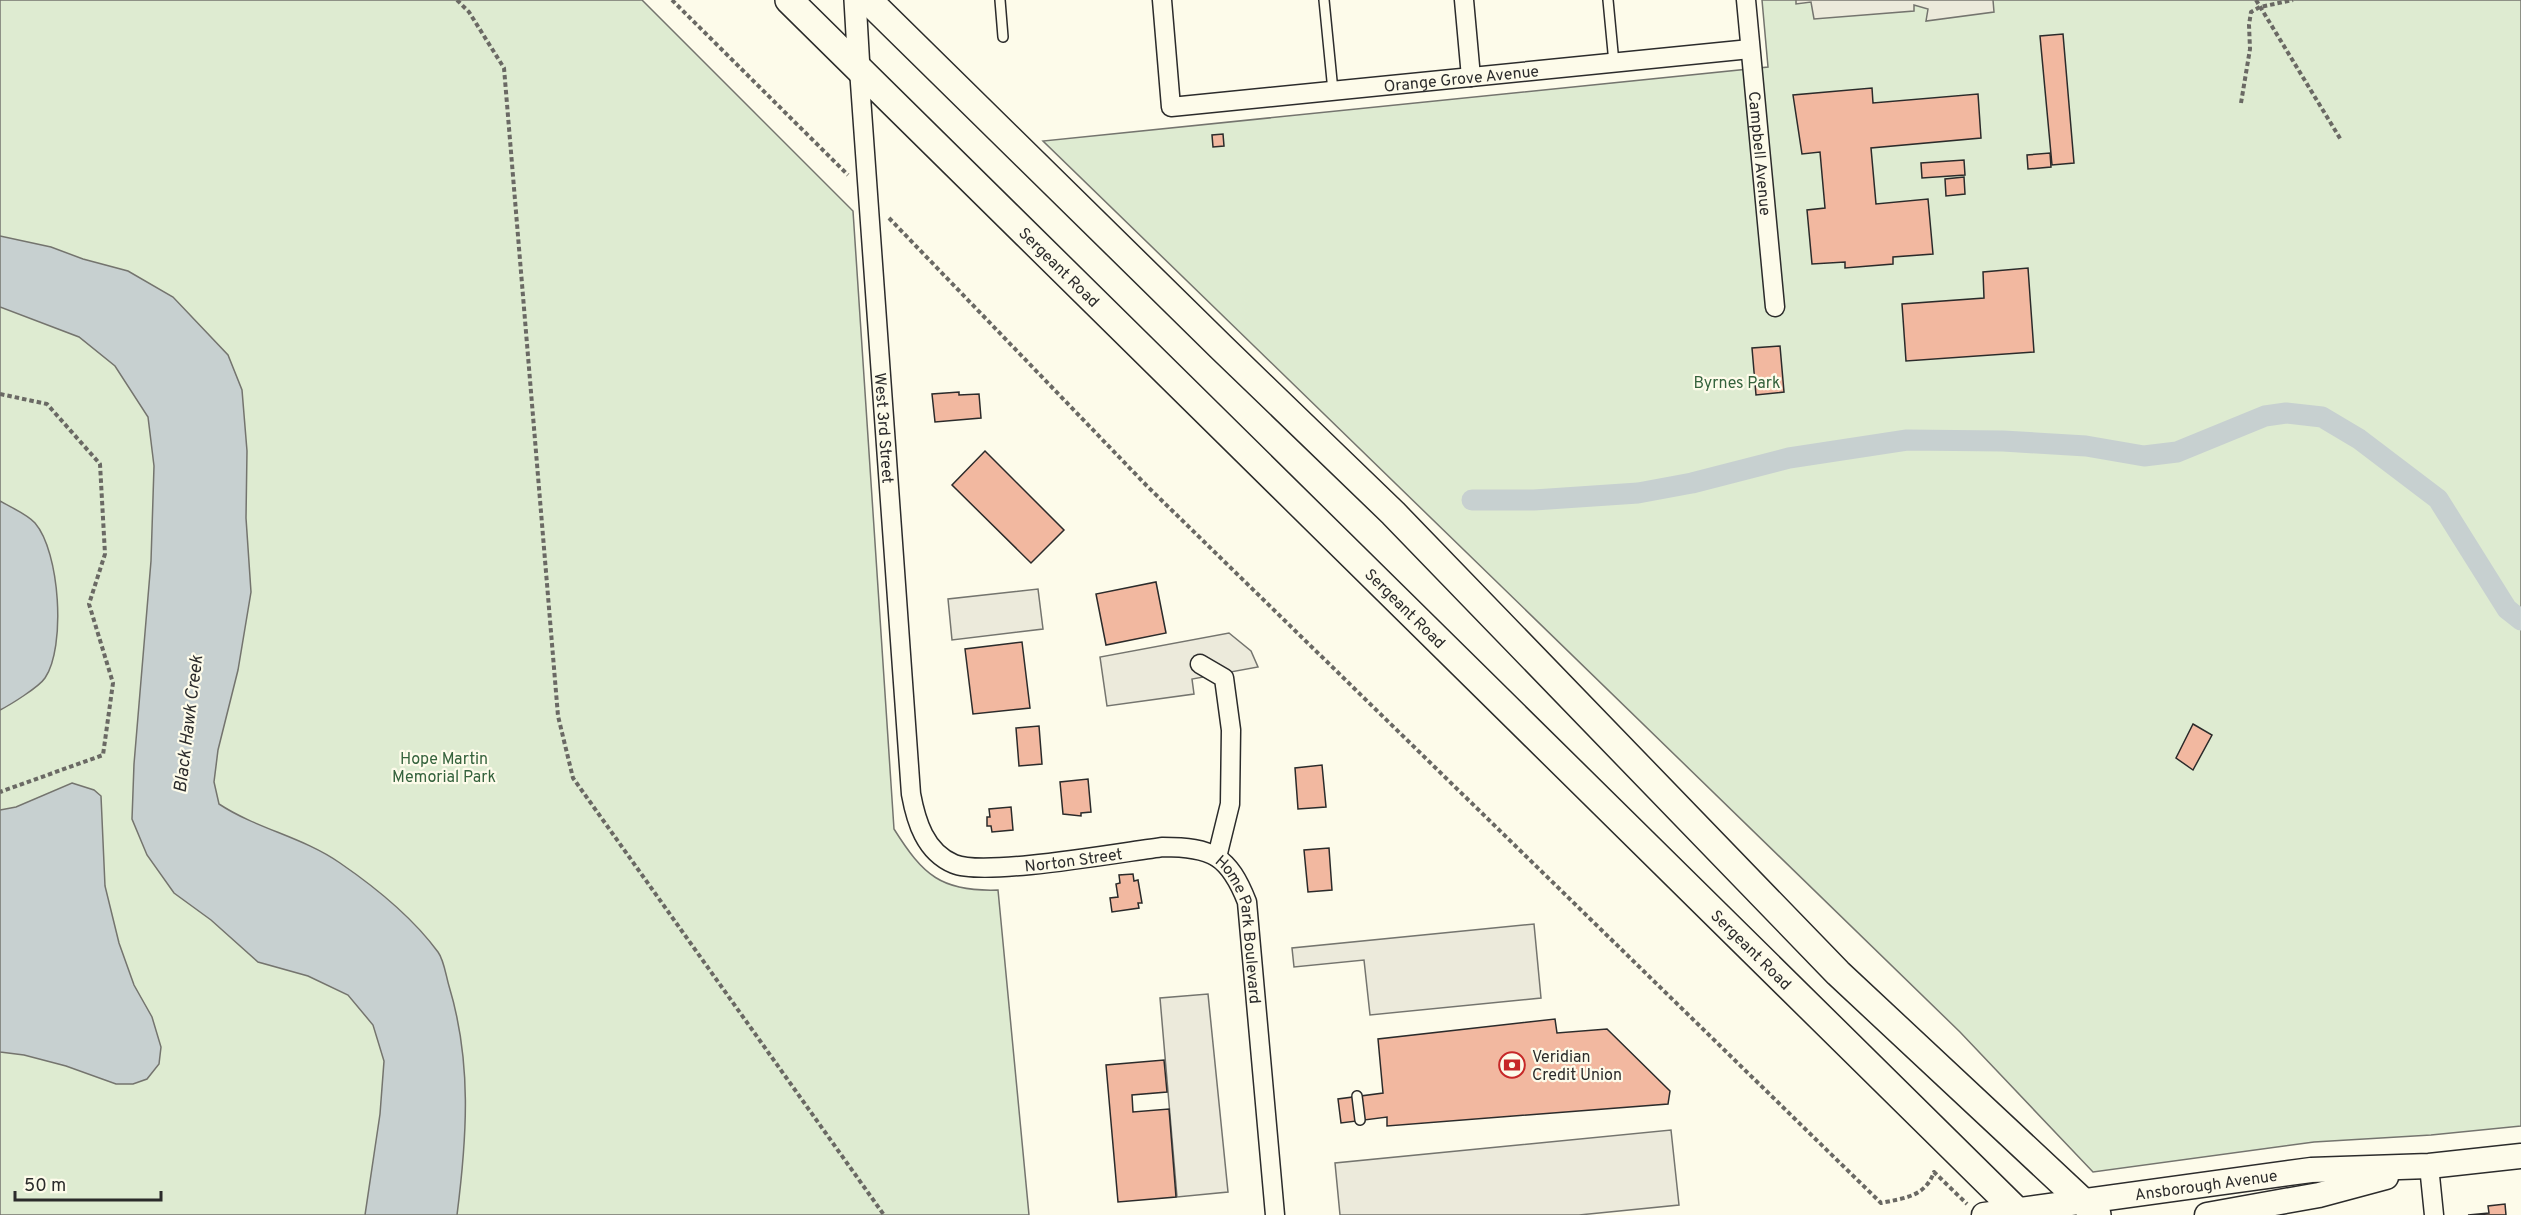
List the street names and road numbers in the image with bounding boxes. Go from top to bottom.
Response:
street label: Orange Grove Avenue [1383,62,1540,98]
street label: Campbell Avenue [1743,90,1774,217]
street label: Sergeant Road [1014,224,1103,312]
street label: West 3rd Street [869,372,897,484]
street label: Sergeant Road [1360,565,1449,654]
street label: Norton Street [1024,845,1124,877]
street label: Home Park Boulevard [1210,852,1264,1005]
street label: Sergeant Road [1706,907,1795,995]
street label: Ansborough Avenue [2134,1167,2279,1206]

